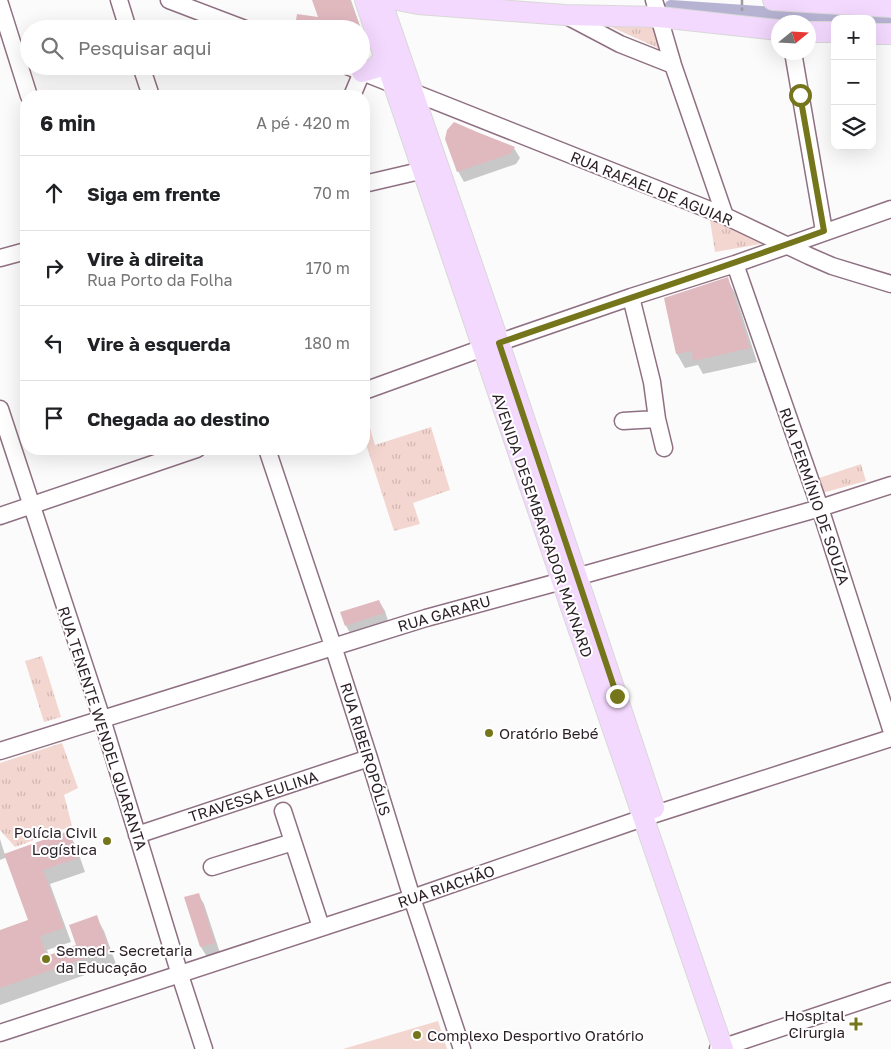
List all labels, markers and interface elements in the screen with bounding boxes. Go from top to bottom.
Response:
north arrow [771,15,816,60]
map controls [831,15,876,150]
button: + [831,15,876,60]
search box [20,20,370,75]
icon: search [38,34,66,62]
text: Pesquisar aqui [78,36,212,59]
button: − [831,60,876,105]
route start [789,84,812,107]
button: layers [831,105,876,150]
text: 6 min [40,110,95,136]
text: A pé · 420 m [256,113,350,133]
street label: RUA RAFAEL DE AGUIAR [568,147,736,229]
icon: ahead [40,179,68,207]
text: Siga em frente [87,182,221,205]
text: 70 m [313,183,350,203]
text: Vire à direita [87,247,204,270]
icon: right [40,254,68,282]
text: 170 m [306,258,350,278]
text: Rua Porto da Folha [87,270,233,290]
icon: left [40,329,68,357]
text: Vire à esquerda [87,332,230,355]
text: 180 m [304,333,350,353]
street label: AVENIDA DESEMBARGADOR MAYNARD [489,390,597,660]
icon: arrive [40,404,68,432]
street label: RUA PERMÍNIO DE SOUZA [776,405,854,587]
text: Chegada ao destino [87,407,270,430]
street label: RUA GARARU [395,591,493,635]
street label: RUA TENENTE WENDEL QUARANTA [55,604,151,852]
street label: RUA RIBEIROPÓLIS [337,680,395,818]
route end [606,685,629,708]
place label: Oratório Bebé [499,724,599,742]
marker: Oratório Bebé [483,727,495,739]
street label: TRAVESSA EULINA [186,767,320,825]
place label: Polícia Civil Logística [14,823,97,858]
marker: Polícia Civil Logística [101,835,113,847]
street label: RUA RIACHÃO [395,861,497,911]
place label: Semed - Secretaria da Educação [56,941,192,976]
marker: Semed - Secretaria da Educação [40,953,52,965]
place label: Hospital Cirurgia [784,1006,845,1041]
marker: Hospital Cirurgia [849,1017,863,1031]
place label: Complexo Desportivo Oratório [427,1026,644,1044]
marker: Complexo Desportivo Oratório [411,1029,423,1041]

